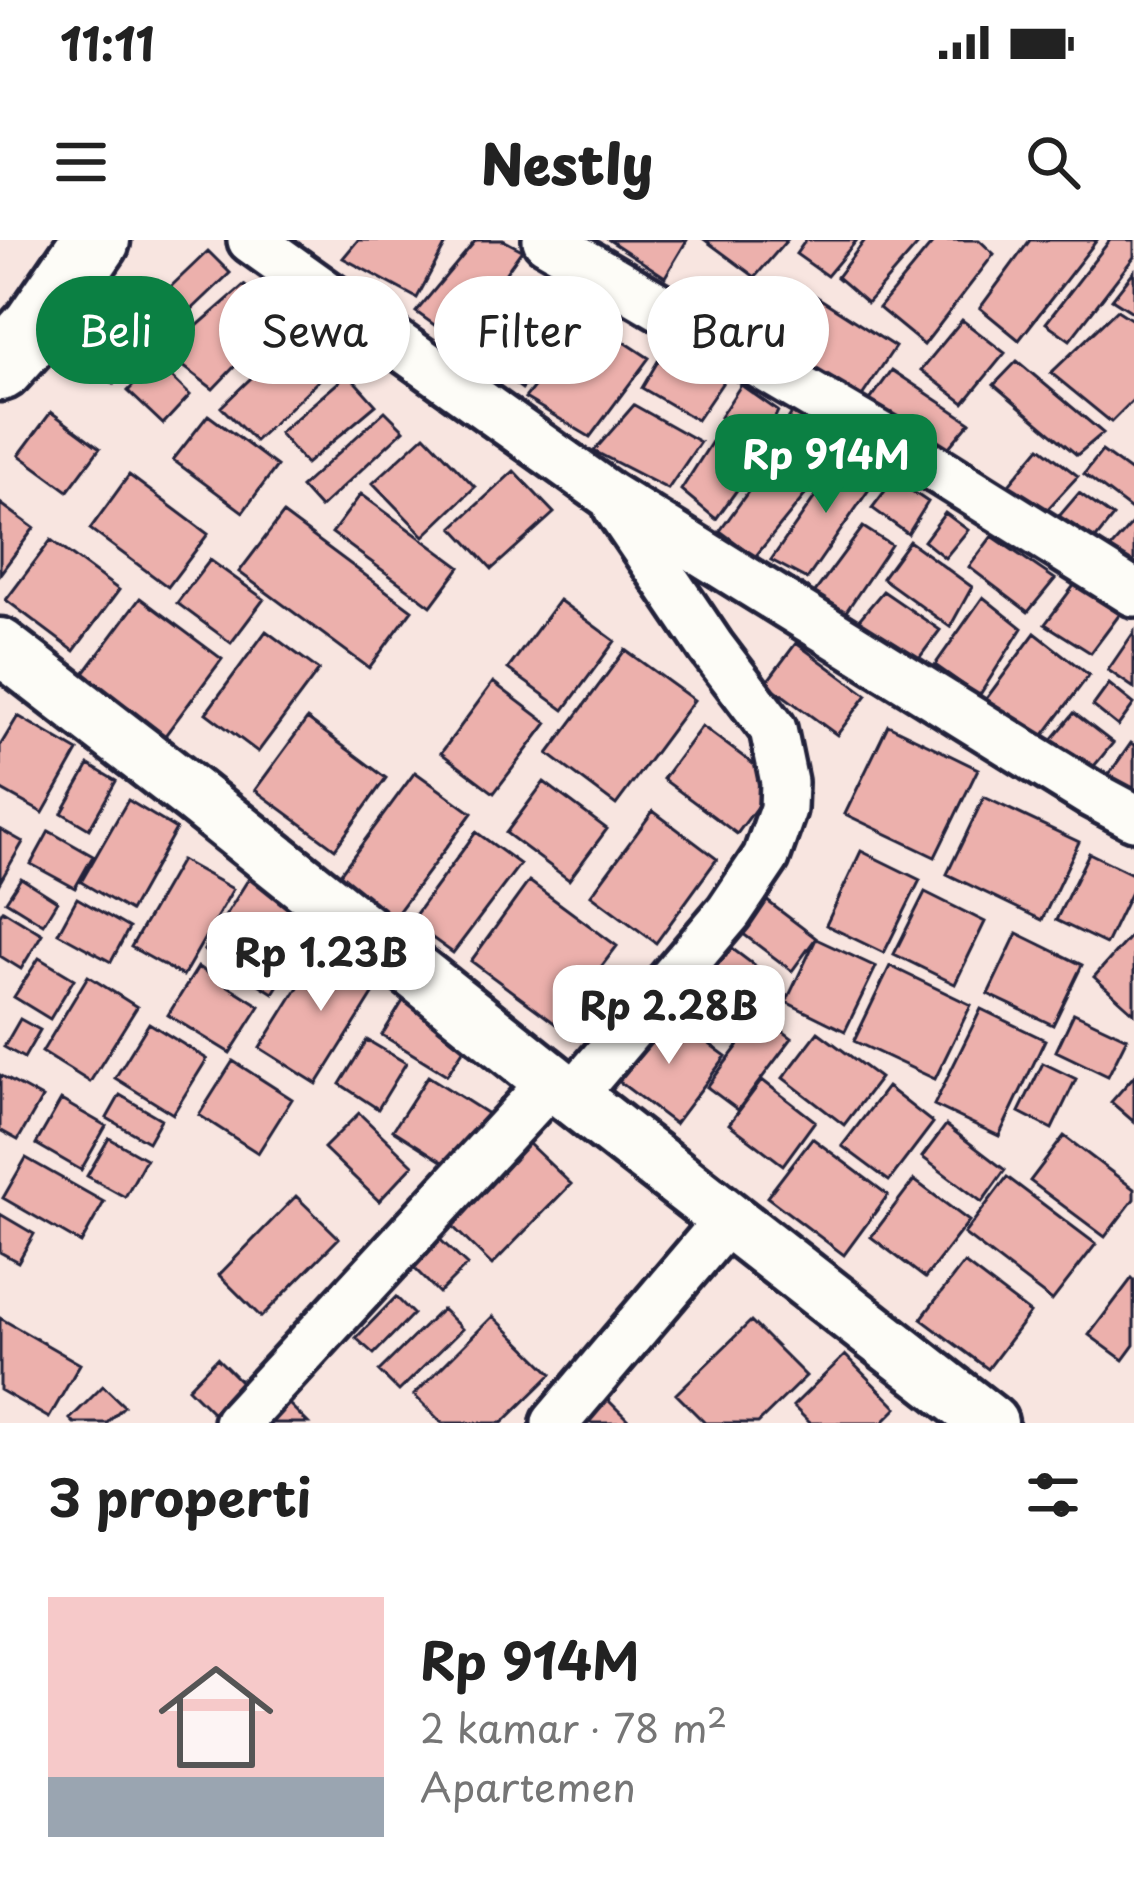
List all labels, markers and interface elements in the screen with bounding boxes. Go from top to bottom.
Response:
text: 11:11 [60,8,155,76]
text: Nestly [481,122,653,203]
icon: menu [48,129,114,195]
icon: search [1020,129,1086,195]
chip: Beli [36,276,195,384]
chip: Sewa [219,276,410,384]
chip: Filter [434,276,623,384]
chip: Baru [647,276,829,384]
pin: Rp 914M [715,414,937,516]
text: Rp 914M [742,423,910,482]
pin: Rp 1.23B [197,912,445,1014]
text: Rp 1.23B [234,921,408,980]
pin: Rp 2.28B [545,965,793,1067]
text: Rp 2.28B [580,974,758,1033]
text: 3 properti [48,1457,311,1534]
icon: filters [1020,1462,1086,1528]
text: Rp 914M [420,1620,640,1697]
icon: home [144,1645,288,1789]
text: 2 kamar · 78 m² [420,1697,727,1756]
text: Apartemen [420,1756,636,1815]

